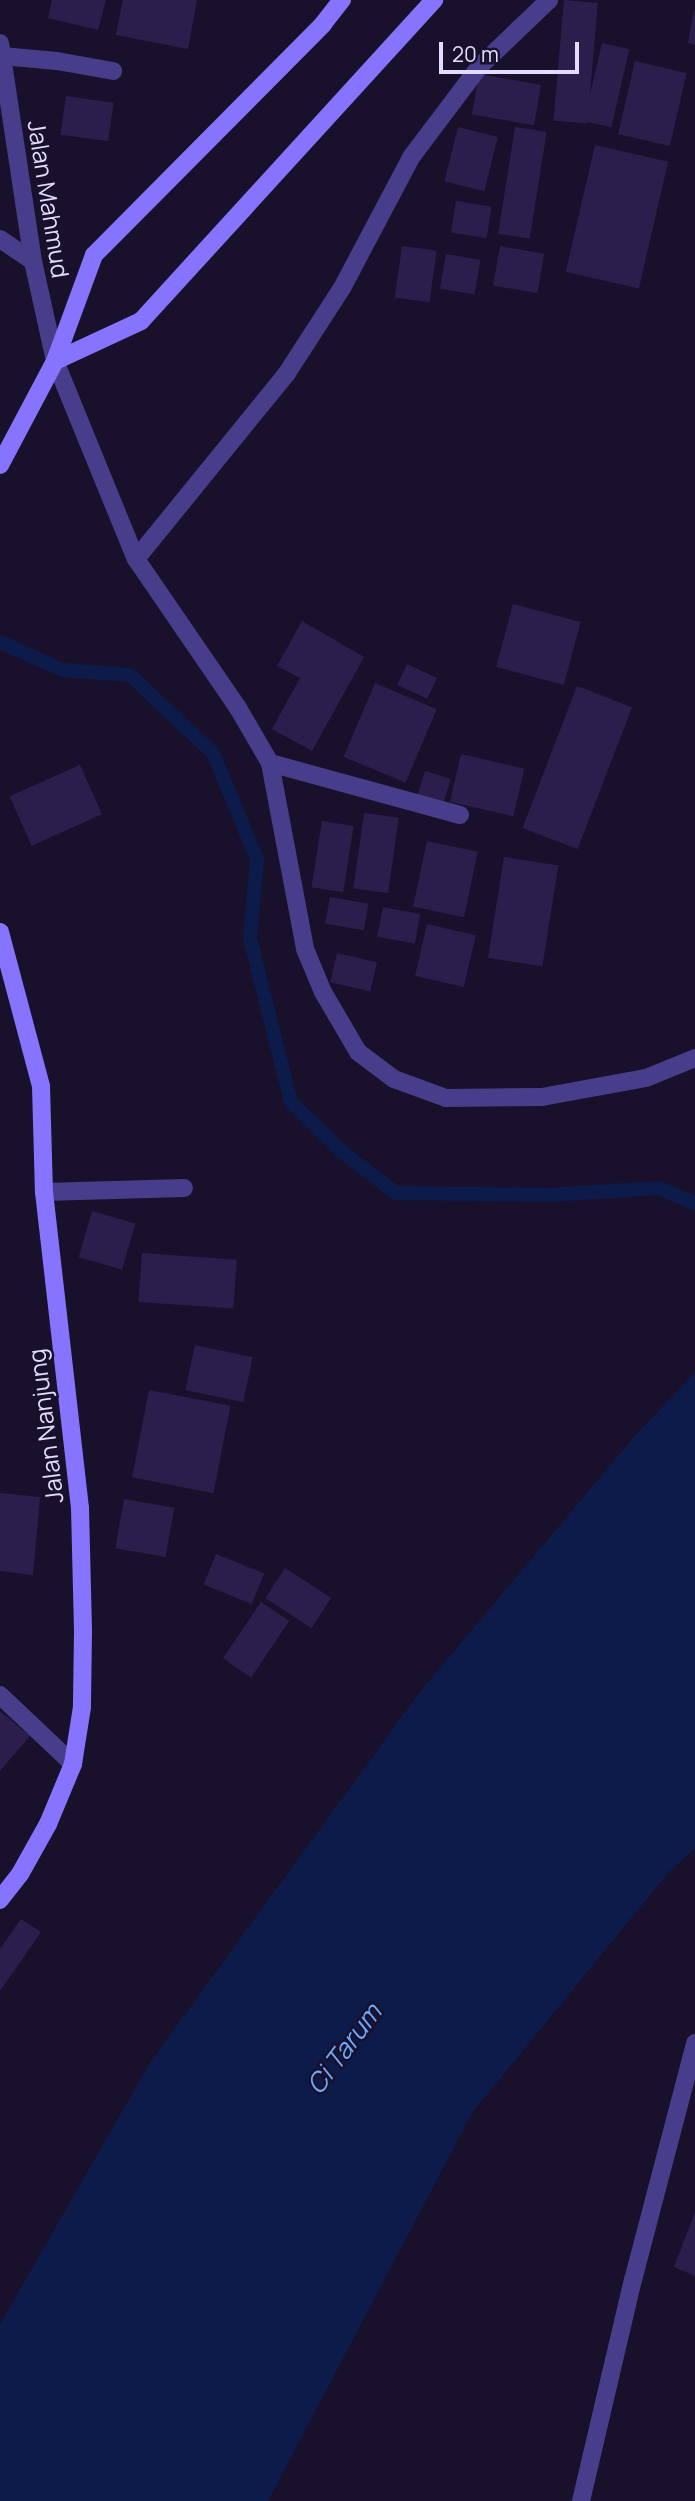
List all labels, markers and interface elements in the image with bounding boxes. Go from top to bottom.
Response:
scale bar [443,28,583,72]
text: 20 m [452,40,499,68]
street label: Jalan Mahmud [22,118,76,280]
street label: Jalan Nanjung [21,1347,69,1505]
water label: Ci Tarum [300,1998,388,2100]

